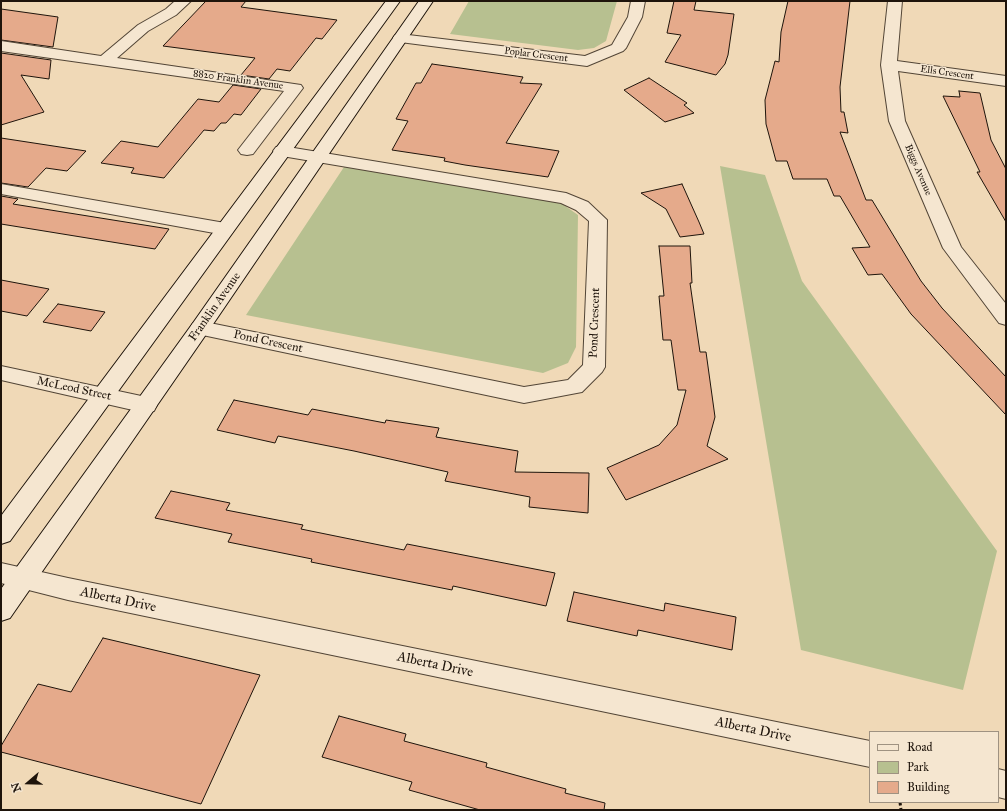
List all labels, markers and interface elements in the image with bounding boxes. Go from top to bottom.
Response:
street label: Poplar Crescent [504,45,568,65]
street label: Ells Crescent [919,63,975,83]
street label: 8820 Franklin Avenue [192,68,284,92]
street label: Biggs Avenue [902,143,934,197]
street label: Franklin Avenue [186,270,244,344]
street label: Pond Crescent [587,287,603,359]
street label: Pond Crescent [232,328,304,356]
street label: McLeod Street [35,374,113,404]
street label: Alberta Drive [78,584,158,616]
street label: Alberta Drive [395,649,475,681]
street label: Alberta Drive [713,714,793,746]
legend [869,731,999,803]
text: Road [907,740,933,754]
text: Park [907,760,929,774]
north arrow [8,763,48,803]
text: Building [907,780,949,794]
text: N [9,781,24,794]

